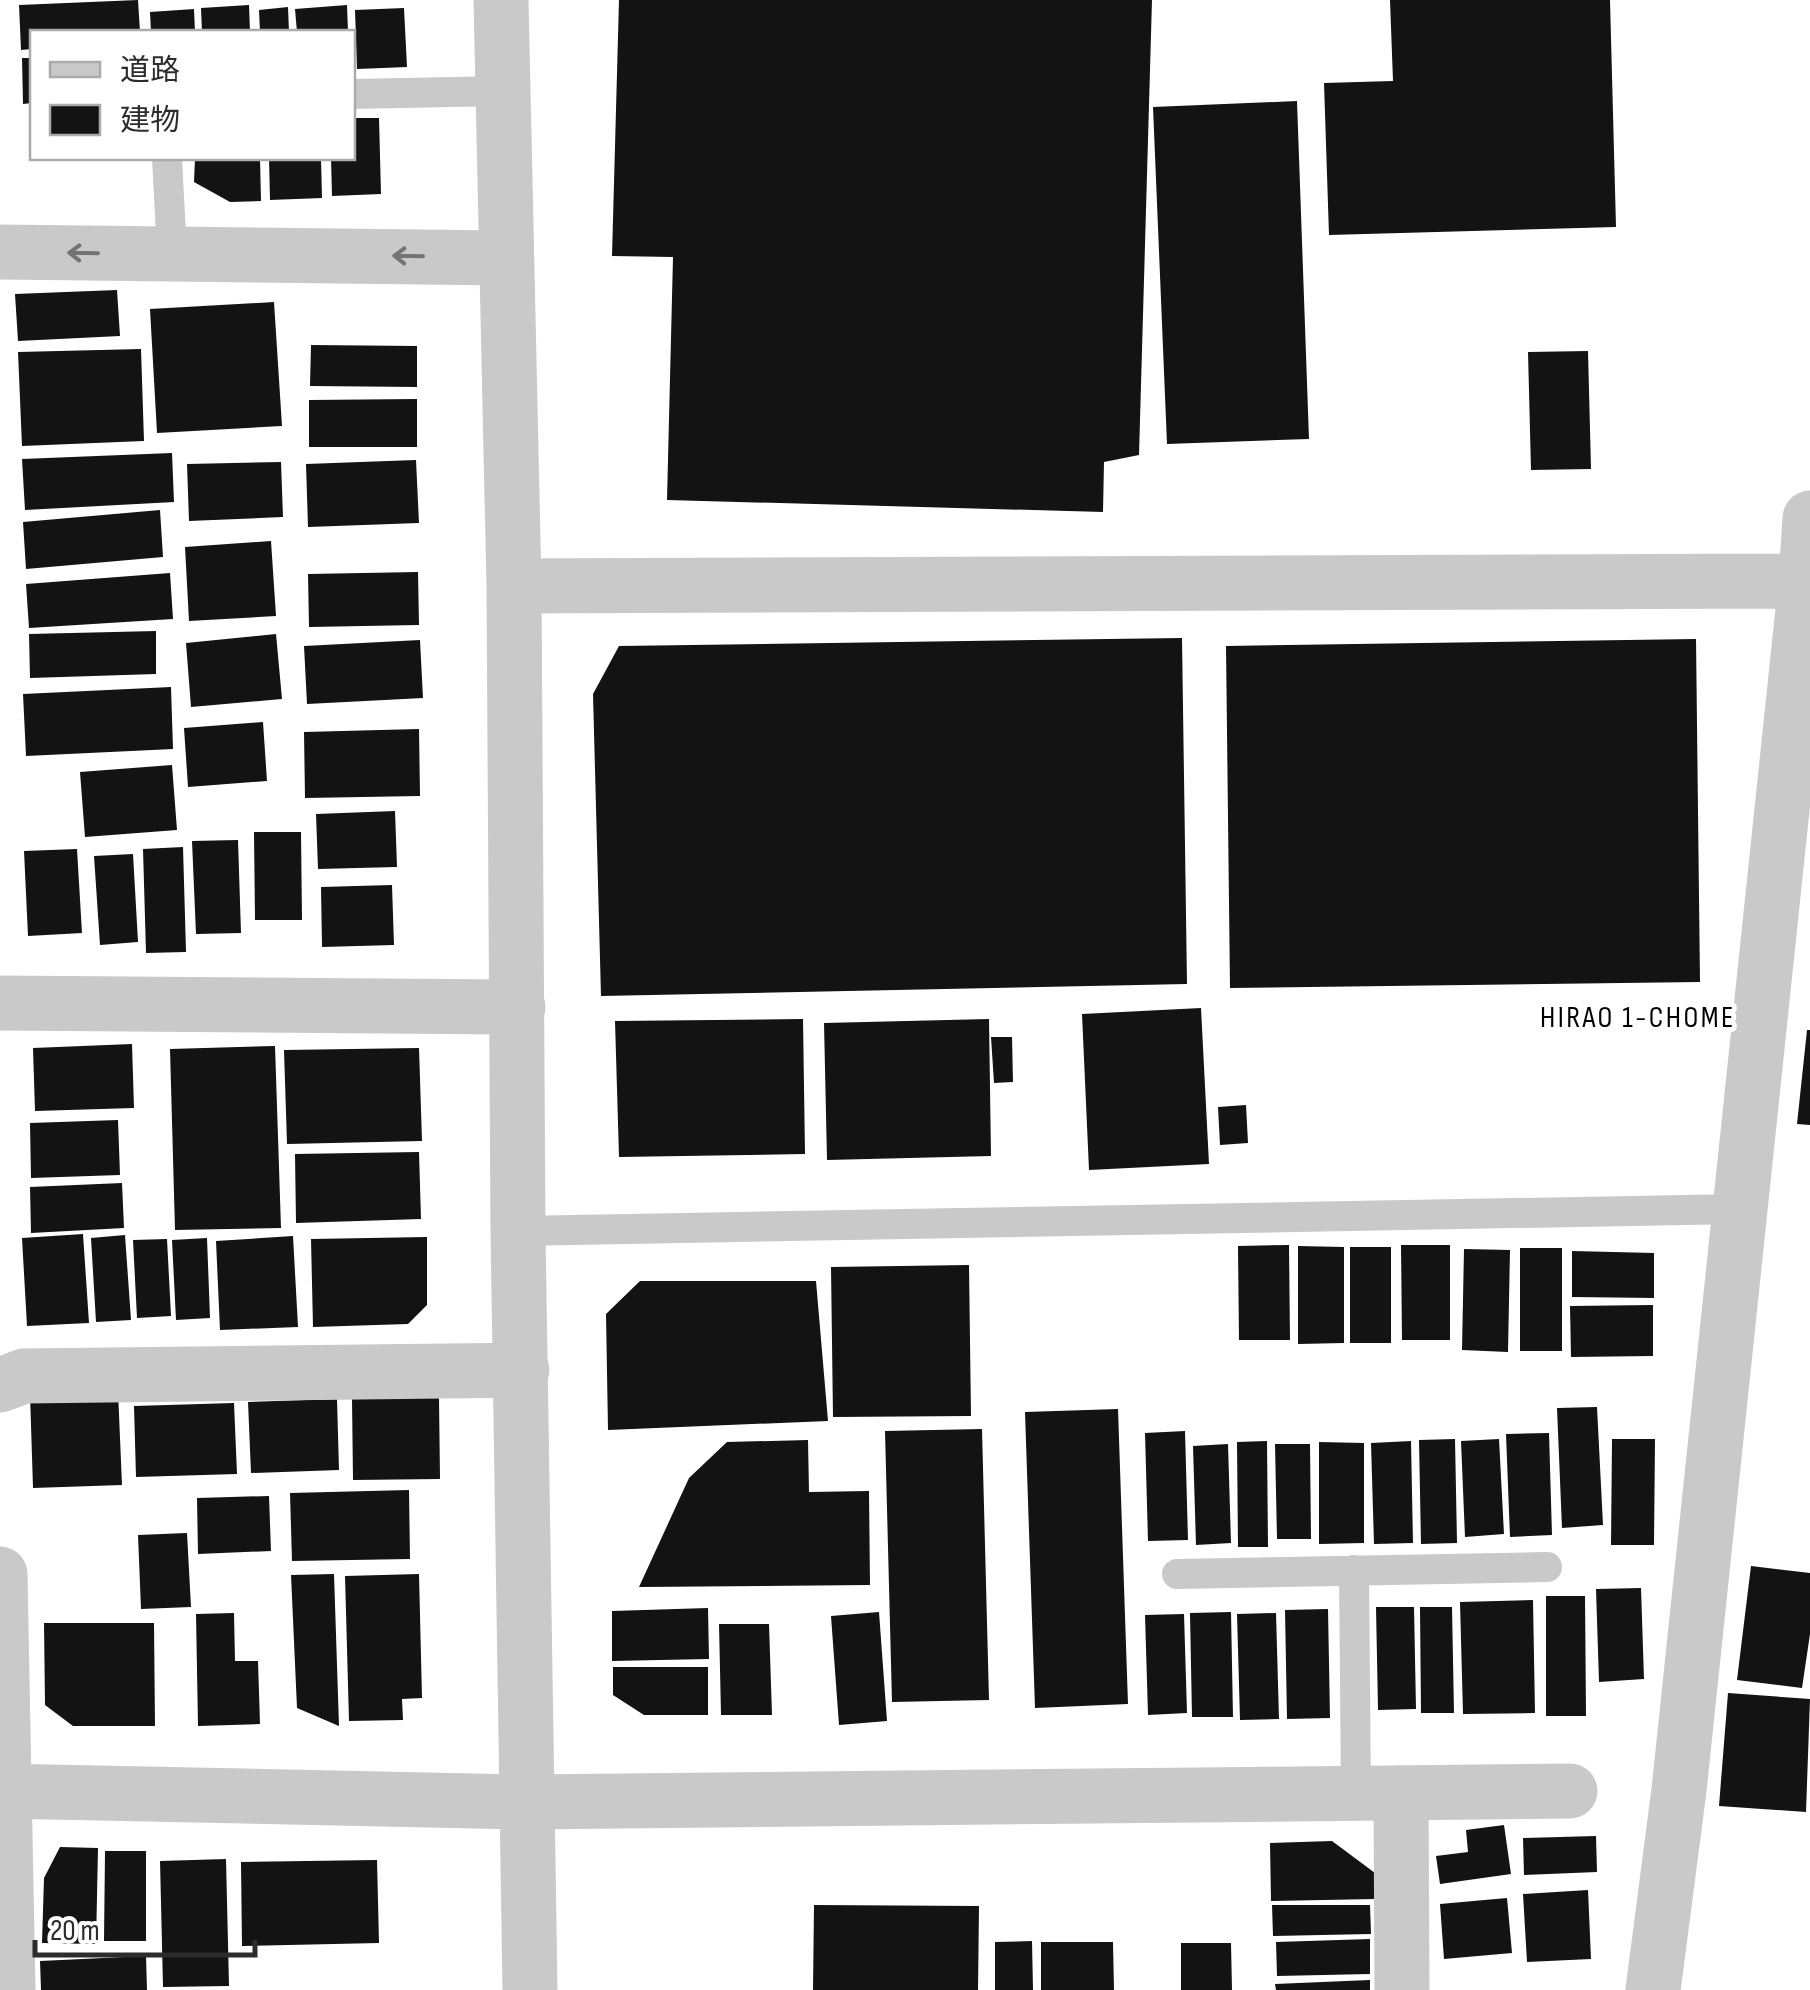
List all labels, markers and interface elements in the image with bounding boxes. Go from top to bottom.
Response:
legend [30,30,355,160]
text: 道路 [120,53,180,89]
text: 建物 [120,103,180,139]
one-way arrow [68,244,100,262]
one-way arrow [393,247,425,266]
district label: HIRAO 1-CHOME [1540,1000,1736,1036]
scale bar [35,1895,255,1957]
text: 20 m [50,1913,100,1949]

